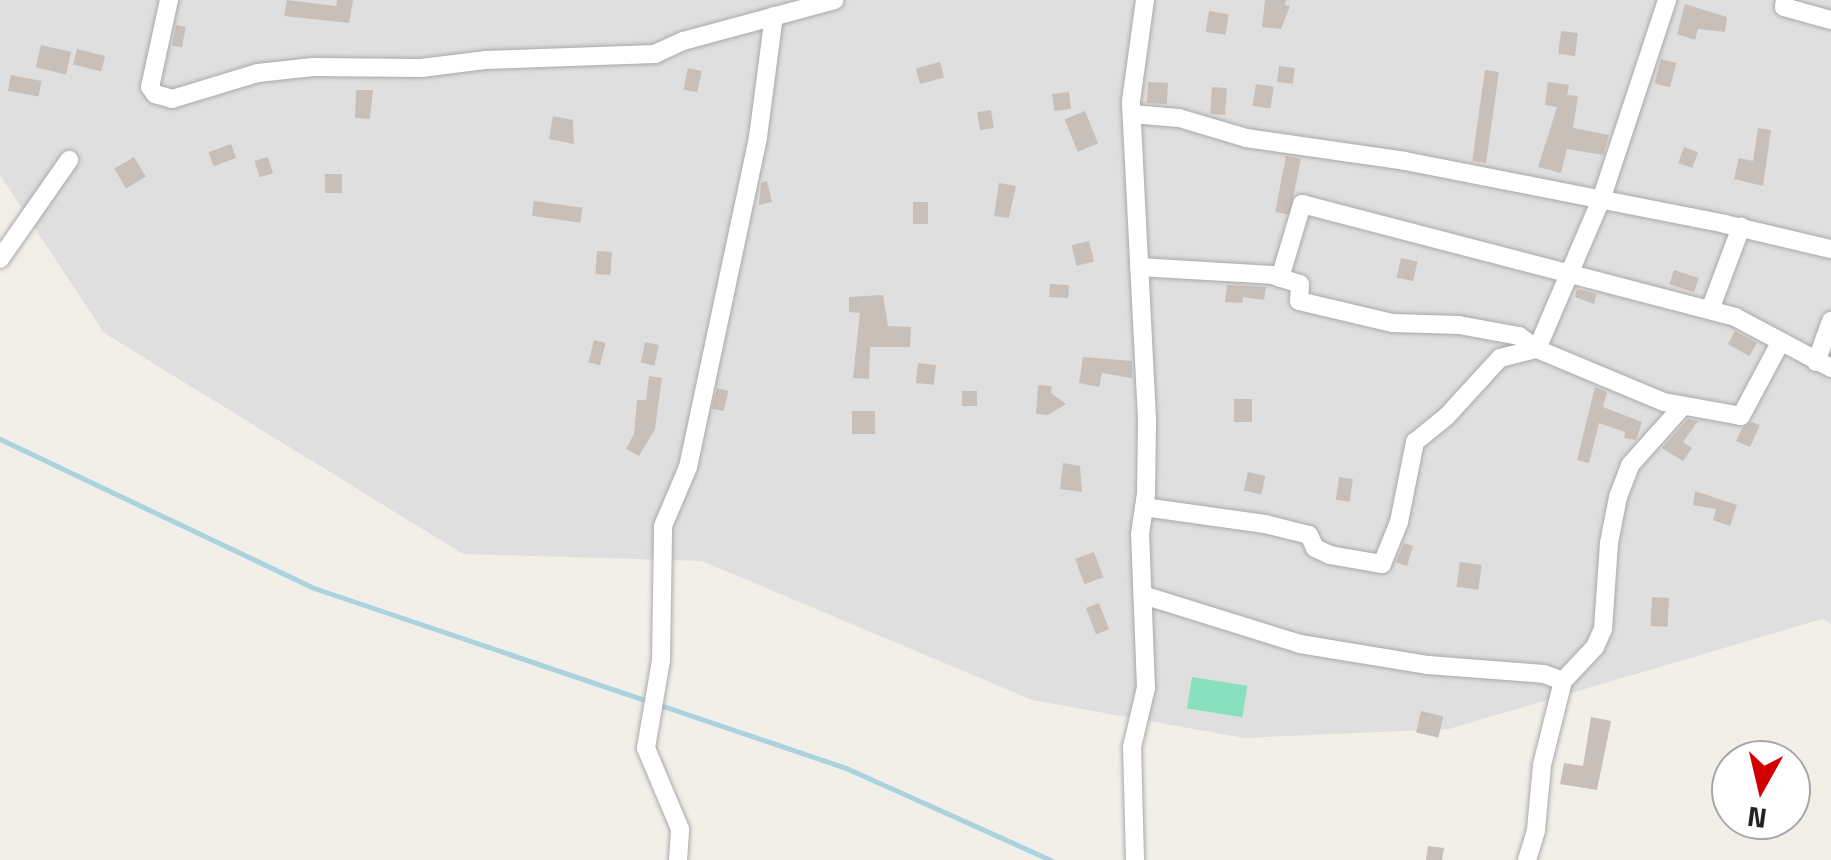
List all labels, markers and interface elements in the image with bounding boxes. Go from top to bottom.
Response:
north arrow [1711,740,1811,840]
text: N [1744,796,1770,841]

